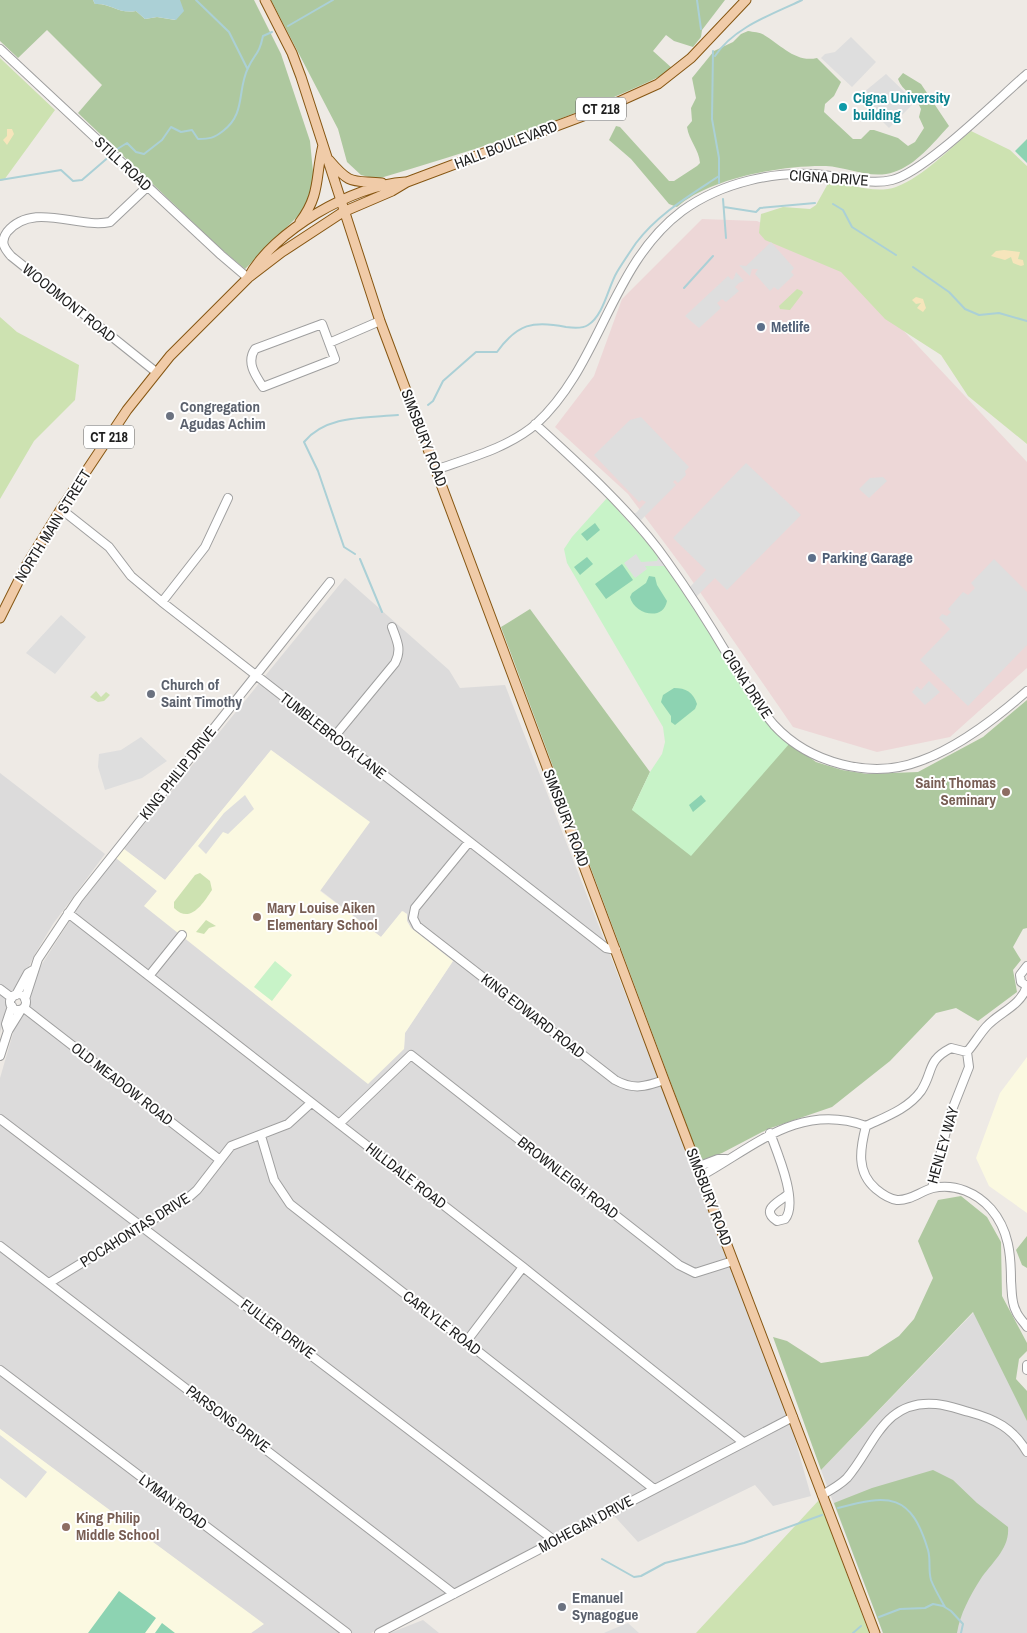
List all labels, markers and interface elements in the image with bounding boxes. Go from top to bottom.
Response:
place label: Cigna University building [853,87,950,125]
road number: CT 218 [576,98,626,120]
marker: Cigna University building [837,101,849,113]
street label: HALL BOULEVARD [451,115,560,174]
street label: STILL ROAD [90,132,157,196]
street label: CIGNA DRIVE [789,164,869,191]
street label: WOODMONT ROAD [18,258,121,347]
place label: Metlife [771,316,810,337]
marker: Metlife [755,321,767,333]
street label: SIMSBURY ROAD [396,386,453,490]
place label: Congregation Agudas Achim [180,396,266,434]
marker: Congregation Agudas Achim [164,410,176,422]
road number: CT 218 [84,426,134,448]
street label: NORTH MAIN STREET [9,465,96,586]
place label: Parking Garage [822,547,913,568]
marker: Parking Garage [806,552,818,564]
street label: CIGNA DRIVE [717,645,778,723]
place label: Church of Saint Timothy [161,674,242,712]
street label: TUMBLEBROOK LANE [276,687,391,784]
marker: Church of Saint Timothy [145,688,157,700]
street label: KING PHILIP DRIVE [134,722,221,824]
street label: SIMSBURY ROAD [538,766,595,870]
place label: Saint Thomas Seminary [915,772,996,810]
marker: Saint Thomas Seminary [1000,786,1012,798]
place label: Mary Louise Aiken Elementary School [267,897,378,935]
marker: Mary Louise Aiken Elementary School [251,911,263,923]
street label: KING EDWARD ROAD [477,968,590,1063]
street label: OLD MEADOW ROAD [67,1037,178,1130]
street label: HENLEY WAY [922,1103,964,1186]
street label: BROWNLEIGH ROAD [513,1131,623,1224]
street label: HILLDALE ROAD [362,1137,451,1214]
street label: SIMSBURY ROAD [681,1145,738,1249]
street label: POCAHONTAS DRIVE [76,1187,194,1272]
street label: CARLYLE ROAD [399,1285,486,1360]
street label: FULLER DRIVE [237,1294,320,1364]
street label: PARSONS DRIVE [182,1380,275,1457]
street label: LYMAN ROAD [135,1469,212,1534]
street label: MOHEGAN DRIVE [535,1490,637,1557]
place label: King Philip Middle School [76,1507,159,1545]
marker: King Philip Middle School [60,1521,72,1533]
place label: Emanuel Synagogue [572,1587,638,1625]
marker: Emanuel Synagogue [556,1601,568,1613]

